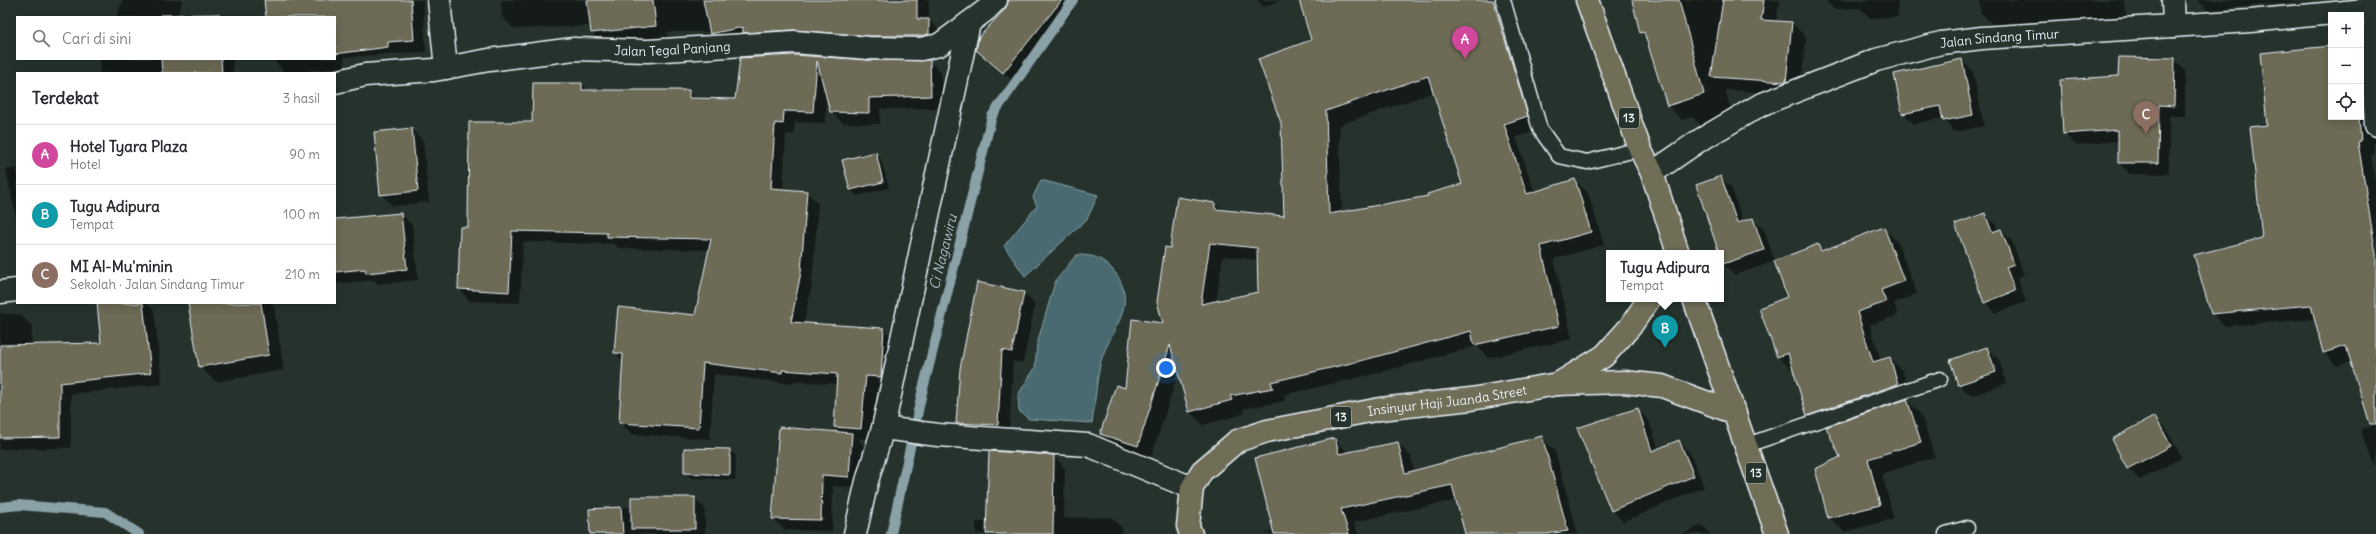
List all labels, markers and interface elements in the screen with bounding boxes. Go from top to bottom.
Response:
map controls [2328,12,2364,120]
button: + [2328,12,2364,48]
search box [16,16,336,60]
street label: Jalan Sindang Timur [1939,25,2060,52]
pin: A [1452,26,1478,59]
icon: search [30,27,52,49]
text: Cari di sini [62,29,131,48]
street label: Jalan Tegal Panjang [614,38,731,60]
button: − [2328,48,2364,84]
button: locate [2328,84,2364,120]
text: Terdekat [32,87,99,109]
text: 3 hasil [283,90,320,107]
pin: C [2133,101,2159,134]
road number: 13 [1619,108,1639,128]
text: Hotel Tyara Plaza [70,137,188,156]
text: A [41,146,49,163]
text: 90 m [289,146,320,163]
text: Hotel [70,156,101,173]
text: Tugu Adipura [70,197,160,216]
text: B [41,206,49,223]
text: 100 m [283,206,320,223]
water label: Ci Nagawiru [925,212,961,292]
text: Tempat [70,216,114,233]
popup [1606,250,1724,302]
text: MI Al-Mu'minin [70,257,173,276]
text: Tugu Adipura [1620,258,1710,277]
text: C [41,266,49,283]
text: 210 m [285,266,320,283]
text: Sekolah · Jalan Sindang Timur [70,276,245,293]
text: Tempat [1620,277,1664,294]
pin: B [1652,315,1678,348]
your location [1156,358,1176,378]
street label: Insinyur Haji Juanda Street [1366,381,1529,420]
road number: 13 [1331,407,1351,427]
road number: 13 [1746,463,1766,483]

